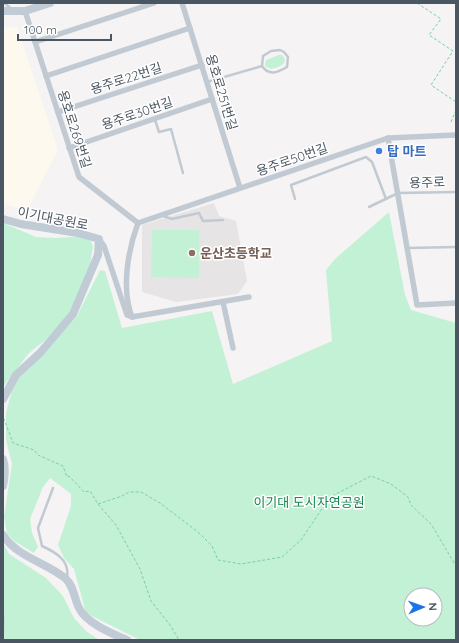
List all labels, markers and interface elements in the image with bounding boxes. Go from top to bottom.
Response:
scale bar [18,16,111,42]
text: 100 m [24,22,57,37]
street label: 용호로251번길 [203,52,241,132]
street label: 용주로22번길 [88,59,164,97]
street label: 용호로269번길 [55,88,95,170]
street label: 용주로30번길 [99,93,175,133]
street label: 용주로50번길 [254,139,330,179]
place label: 탑 마트 [387,143,427,159]
marker: 탑 마트 [374,146,384,156]
street label: 용주로 [409,173,445,191]
street label: 이기대공원로 [16,203,90,233]
place label: 운산초등학교 [200,245,272,261]
marker: 운산초등학교 [187,248,197,258]
park label: 이기대 도시자연공원 [253,494,365,510]
north arrow [403,587,443,627]
text: N [426,602,440,611]

